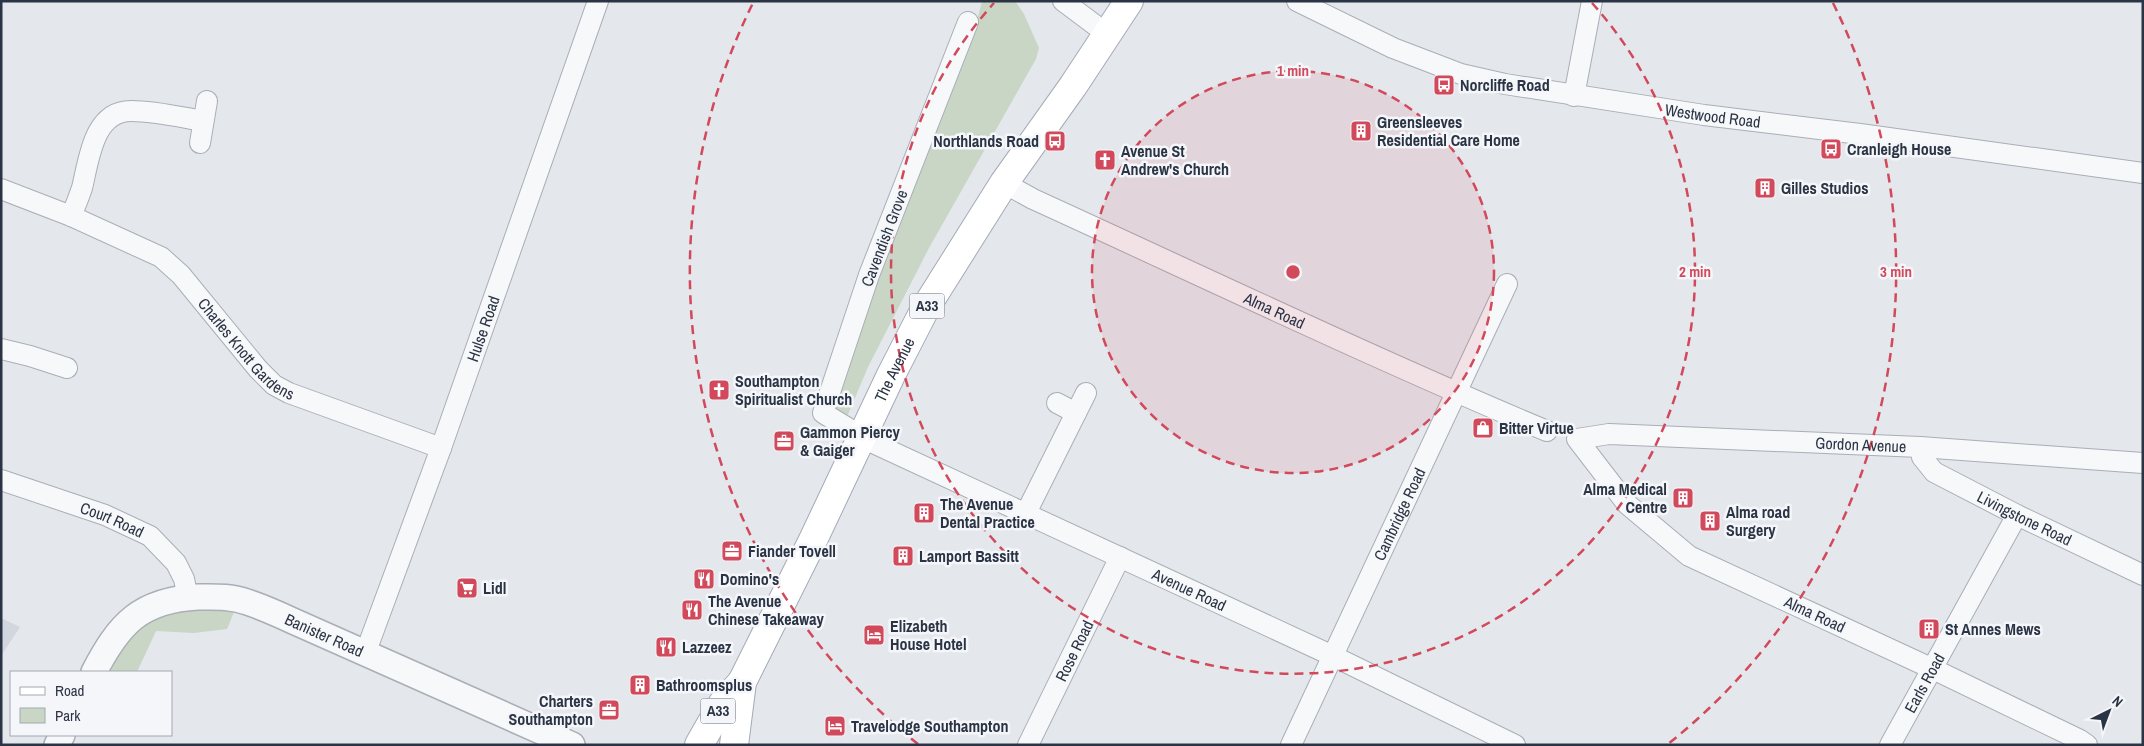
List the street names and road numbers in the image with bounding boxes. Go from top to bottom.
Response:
street label: Westwood Road [1664,98,1762,133]
street label: Cavendish Grove [855,186,913,290]
street label: Alma Road [1239,286,1309,334]
street label: Charles Knott Gardens [193,293,297,405]
street label: Hulse Road [461,293,505,365]
road number: A33 [910,294,944,318]
street label: The Avenue [869,333,920,406]
street label: Gordon Avenue [1815,432,1907,457]
street label: Cambridge Road [1368,464,1430,564]
street label: Livingstone Road [1973,485,2076,551]
street label: Court Road [78,497,148,543]
street label: Avenue Road [1148,562,1230,616]
street label: Alma Road [1780,590,1849,638]
street label: Banister Road [281,608,367,662]
street label: Rose Road [1050,616,1098,685]
street label: Earls Road [1899,649,1950,717]
road number: A33 [700,698,736,724]

